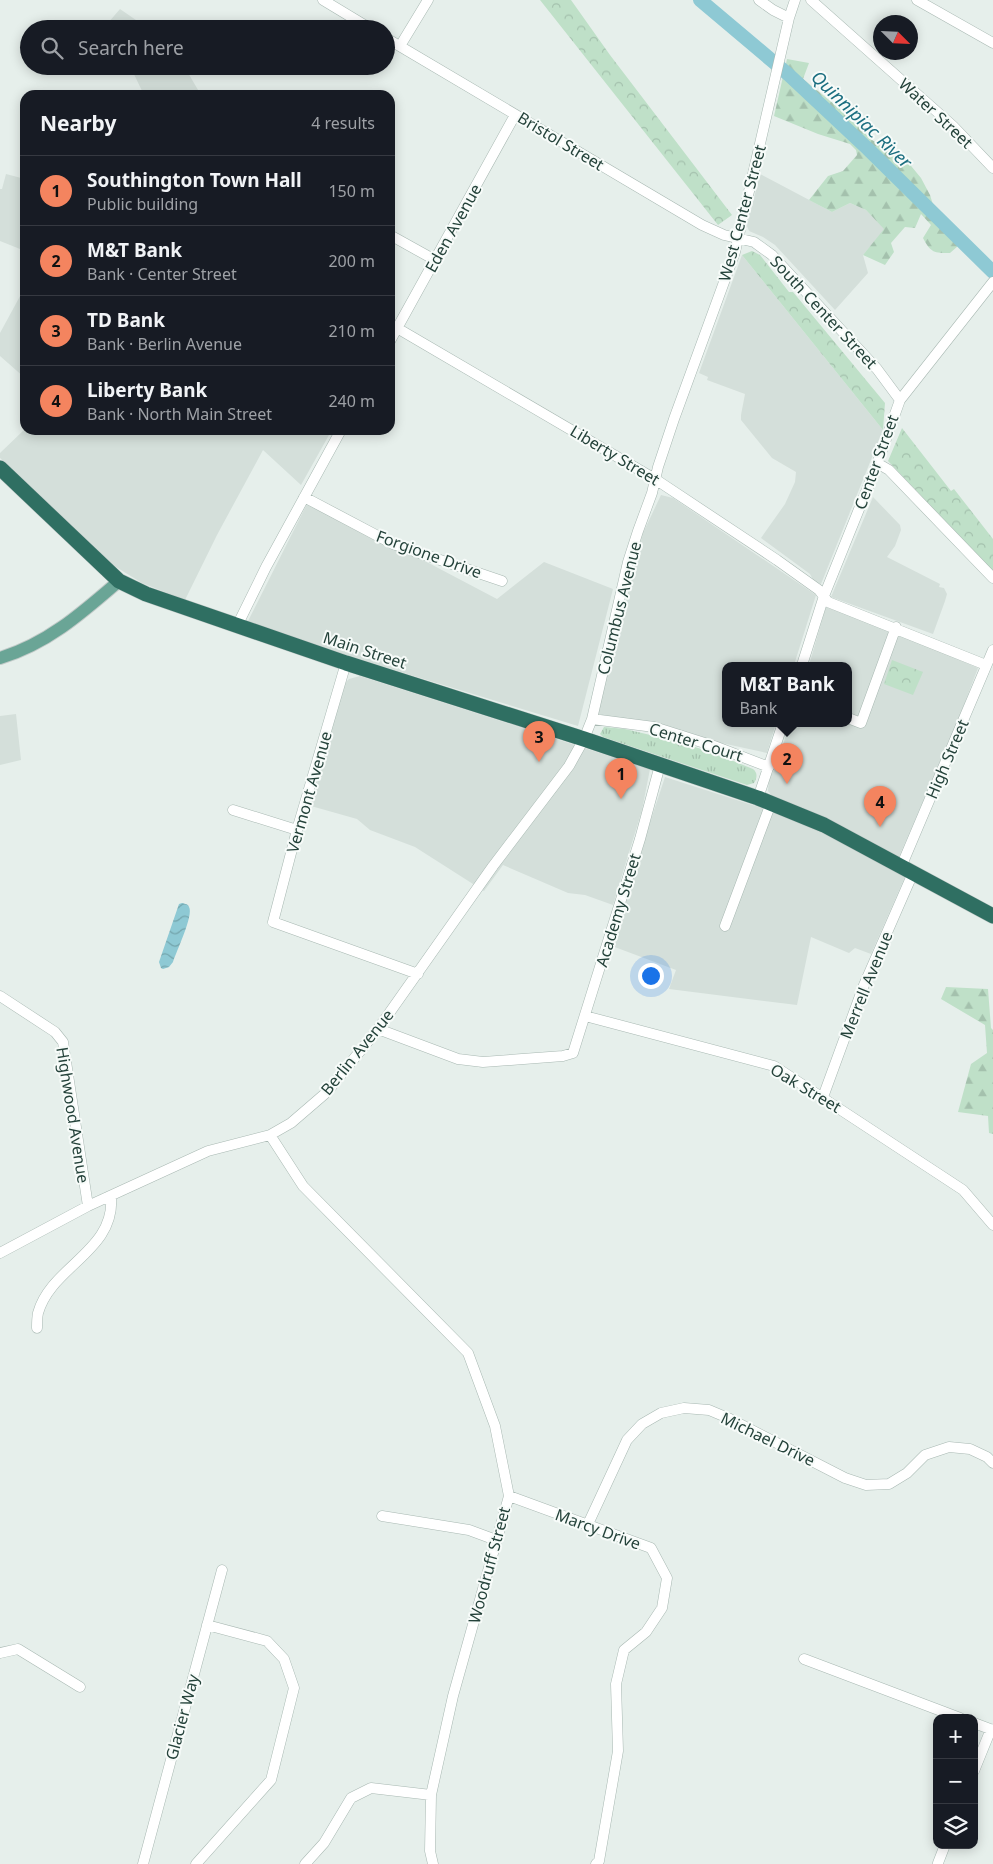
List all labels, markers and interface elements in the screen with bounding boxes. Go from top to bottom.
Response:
north arrow [873,15,918,60]
search box [20,20,395,75]
icon: search [38,34,66,62]
text: Search here [78,35,184,61]
water label: Quinnipiac River [806,65,918,174]
street label: Water Street [894,73,978,153]
street label: Bristol Street [514,107,609,176]
text: Nearby [40,109,116,137]
text: 4 results [311,112,375,134]
street label: West Center Street [713,142,771,284]
text: Southington Town Hall [87,167,302,193]
text: 1 [51,180,61,202]
text: 150 m [328,180,375,202]
street label: Eden Avenue [420,180,486,276]
text: Public building [87,193,198,215]
text: M&T Bank [87,237,182,263]
text: 2 [51,250,61,272]
text: 200 m [328,250,375,272]
street label: South Center Street [766,251,882,374]
text: Bank · Center Street [87,263,237,285]
text: TD Bank [87,307,165,333]
text: 3 [51,320,61,342]
text: 210 m [328,320,375,342]
text: Bank · Berlin Avenue [87,333,242,355]
text: Liberty Bank [87,377,207,403]
text: 4 [51,390,61,412]
text: 240 m [328,390,375,412]
text: Bank · North Main Street [87,403,272,425]
street label: Center Street [849,411,903,512]
street label: Liberty Street [566,420,664,490]
street label: Forgione Drive [373,525,485,583]
street label: Columbus Avenue [592,539,646,677]
street label: Main Street [321,626,410,674]
popup [722,662,852,727]
text: M&T Bank [739,671,835,697]
text: Bank [739,697,777,719]
street label: High Street [920,716,974,802]
street label: Center Court [647,717,746,767]
pin: 3 [523,721,555,762]
street label: Vermont Avenue [281,729,337,855]
pin: 2 [771,743,803,784]
pin: 1 [605,758,637,799]
pin: 4 [864,786,896,827]
street label: Academy Street [590,850,646,969]
street label: Merrell Avenue [834,928,898,1042]
your location [638,963,664,989]
street label: Berlin Avenue [316,1004,398,1100]
street label: Highwood Avenue [51,1045,95,1185]
street label: Oak Street [767,1058,846,1118]
street label: Michael Drive [717,1407,819,1471]
street label: Marcy Drive [552,1503,644,1555]
street label: Woodruff Street [463,1504,515,1626]
street label: Glacier Way [160,1671,204,1762]
map controls [933,1714,978,1849]
button: + [933,1714,978,1759]
button: − [933,1759,978,1804]
button: layers [933,1804,978,1849]

